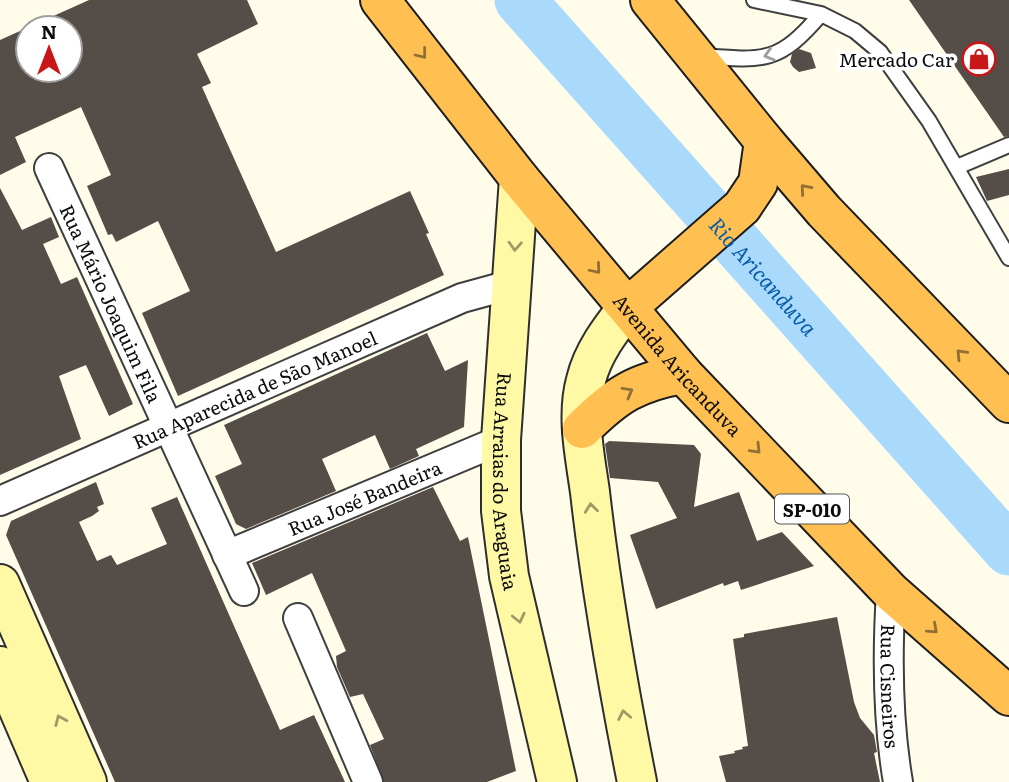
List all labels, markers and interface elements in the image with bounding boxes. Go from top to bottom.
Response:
north arrow [14,14,84,84]
text: N [41,17,57,45]
shop icon: Mercado Car [960,40,998,78]
place label: Mercado Car [839,45,954,73]
one-way arrow [414,46,427,58]
one-way arrow [764,47,776,61]
one-way arrow [801,184,813,197]
street label: Rua Mário Joaquim Fila [54,200,170,408]
water label: Rio Aricanduva [703,209,826,341]
one-way arrow [507,241,522,252]
one-way arrow [588,261,600,274]
street label: Avenida Aricanduva [607,287,749,443]
street label: Rua Aparecida de São Manoel [128,323,381,455]
one-way arrow [957,349,970,362]
street label: Rua Arraias do Araguaia [487,371,526,594]
one-way arrow [620,386,633,400]
one-way arrow [747,441,760,454]
street label: Rua José Bandeira [283,452,446,542]
road number: SP-010 [775,494,849,524]
one-way arrow [584,502,599,514]
one-way arrow [511,612,525,624]
one-way arrow [924,620,937,633]
street label: Rua Cisneiros [875,623,907,750]
one-way arrow [618,709,633,721]
one-way arrow [54,714,68,727]

